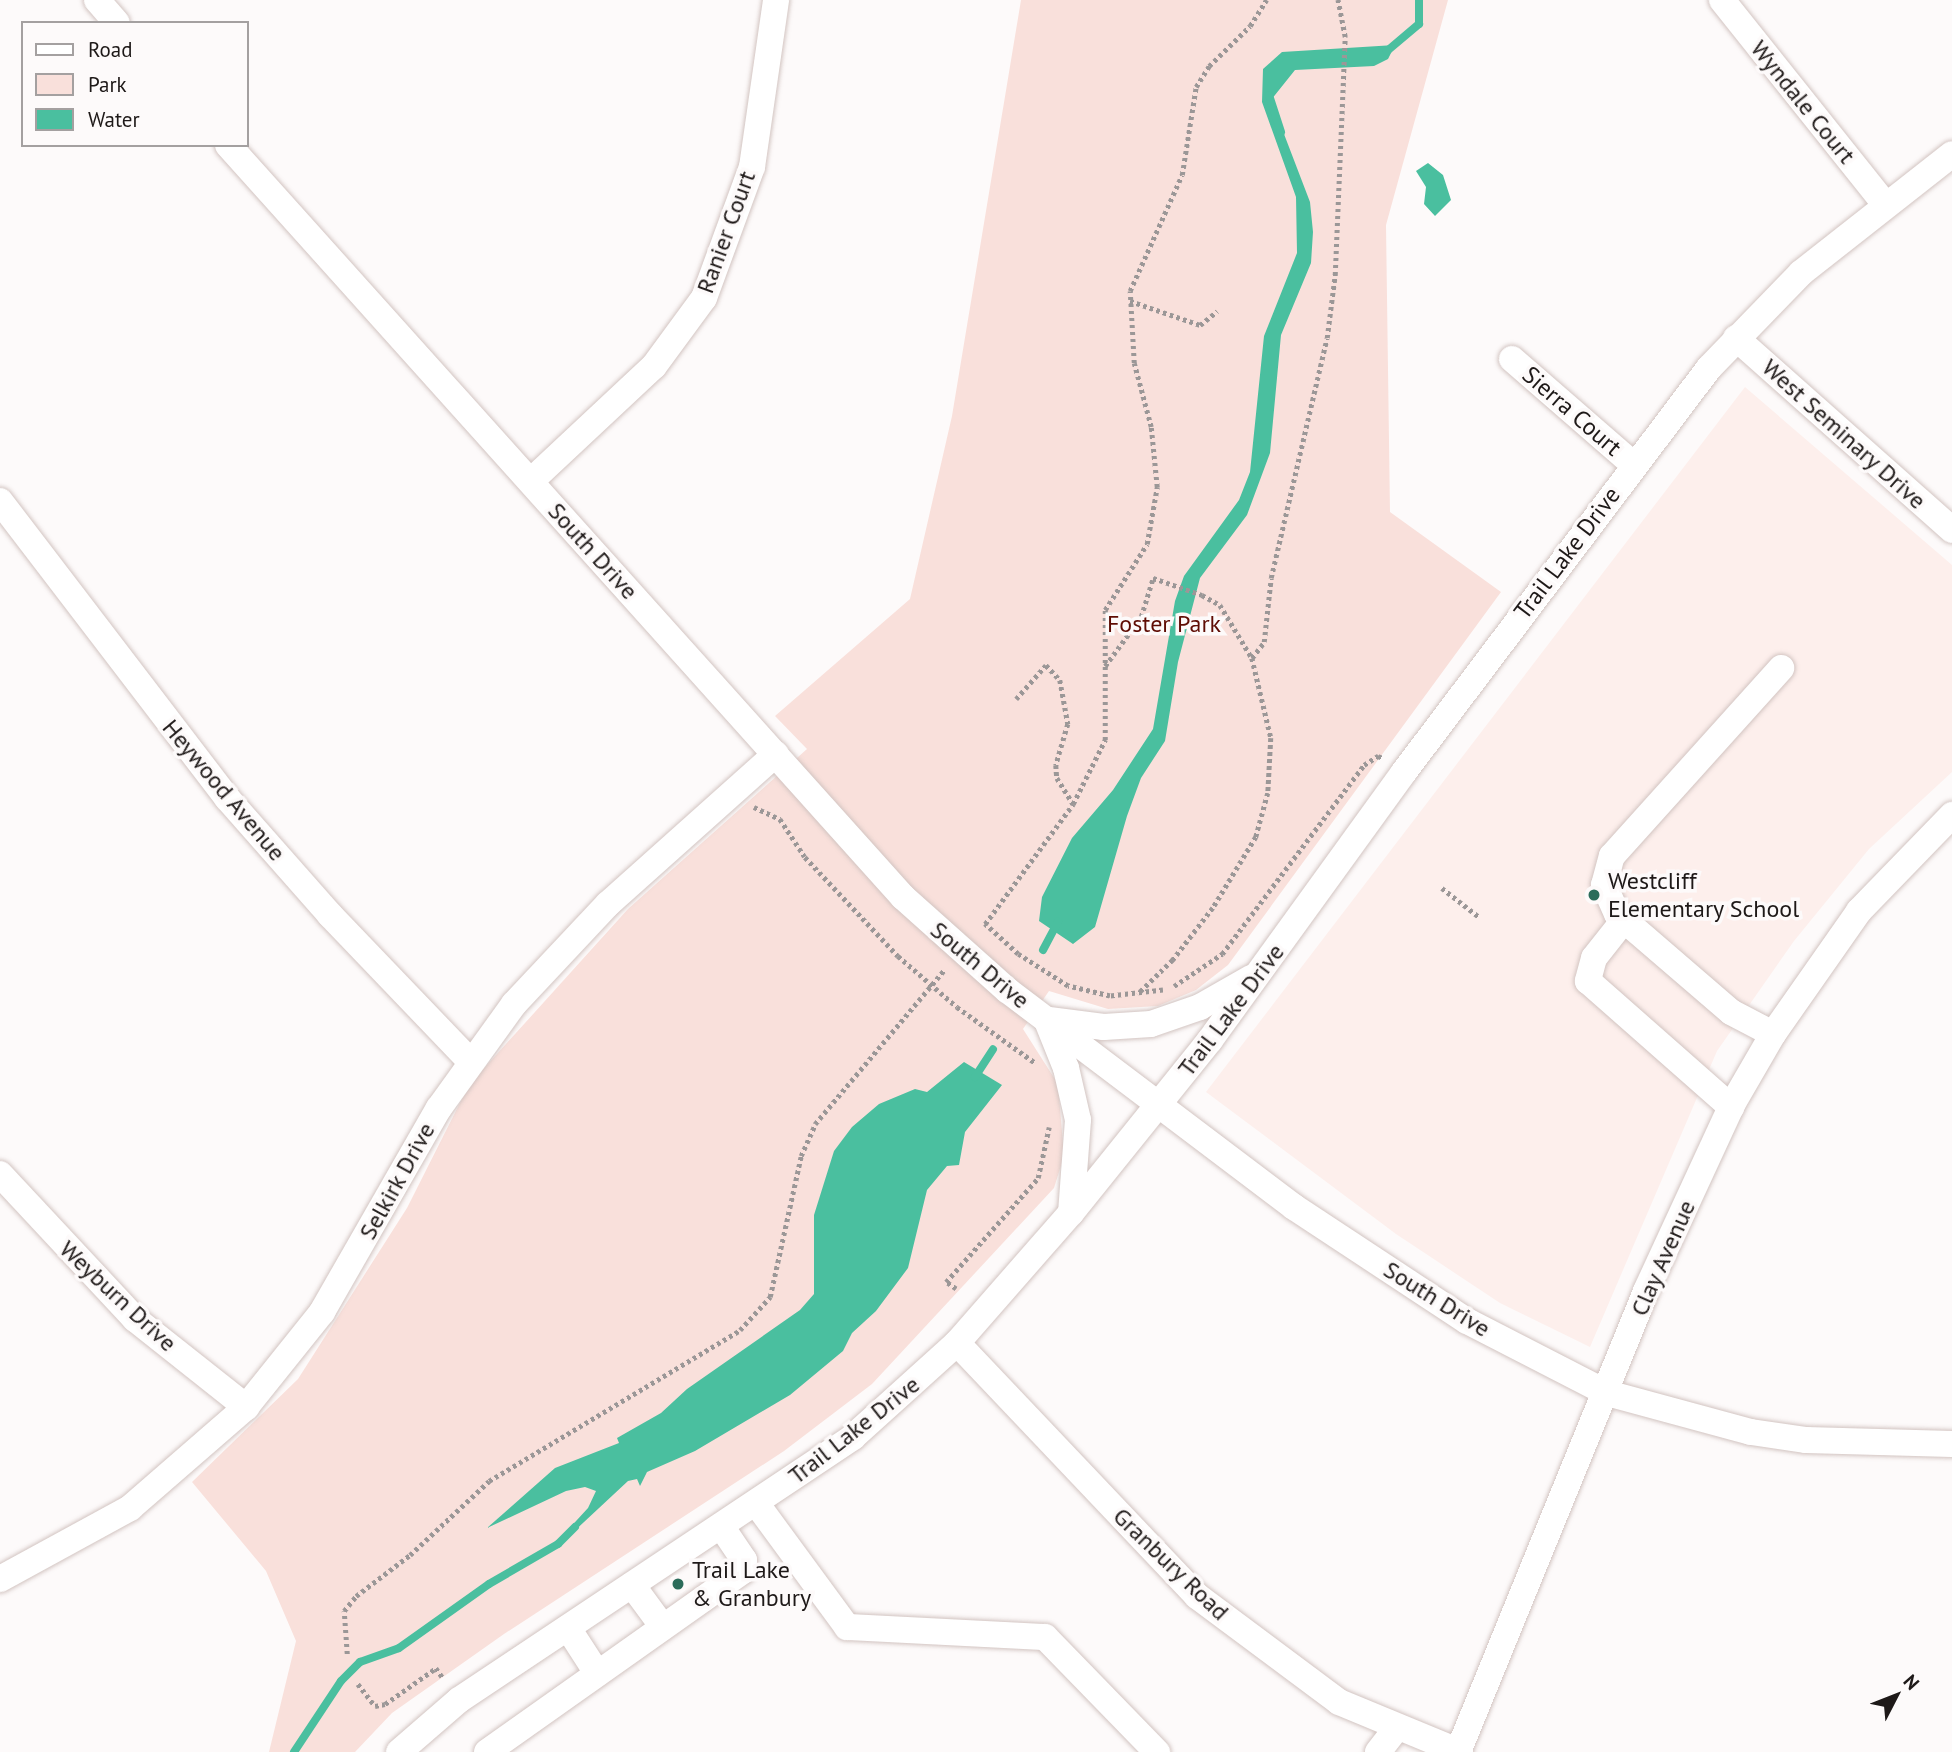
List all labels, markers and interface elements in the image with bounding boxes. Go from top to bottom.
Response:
legend [21,21,248,147]
street label: Wyndale Court [1745,35,1861,169]
text: Road [88,36,132,63]
text: Park [88,71,127,98]
text: Water [88,106,140,133]
street label: Ranier Court [691,167,761,297]
street label: West Seminary Drive [1756,353,1932,515]
street label: Sierra Court [1517,360,1627,462]
street label: Trail Lake Drive [1508,481,1626,625]
street label: South Drive [542,497,644,605]
park label: Foster Park [1107,610,1221,638]
street label: Heywood Avenue [156,713,292,867]
place label: Westcliff Elementary School [1608,867,1800,923]
marker: Westcliff Elementary School [1586,887,1602,903]
street label: South Drive [925,915,1035,1015]
street label: Trail Lake Drive [1172,938,1290,1082]
street label: Selkirk Drive [353,1117,441,1245]
street label: Clay Avenue [1624,1195,1702,1321]
street label: Weyburn Drive [54,1235,182,1357]
street label: South Drive [1378,1255,1496,1343]
street label: Trail Lake Drive [783,1370,925,1490]
street label: Granbury Road [1107,1501,1235,1627]
place label: Trail Lake & Granbury [692,1556,811,1612]
marker: Trail Lake & Granbury [670,1576,686,1592]
north arrow [1861,1661,1931,1731]
text: N [1899,1669,1925,1695]

